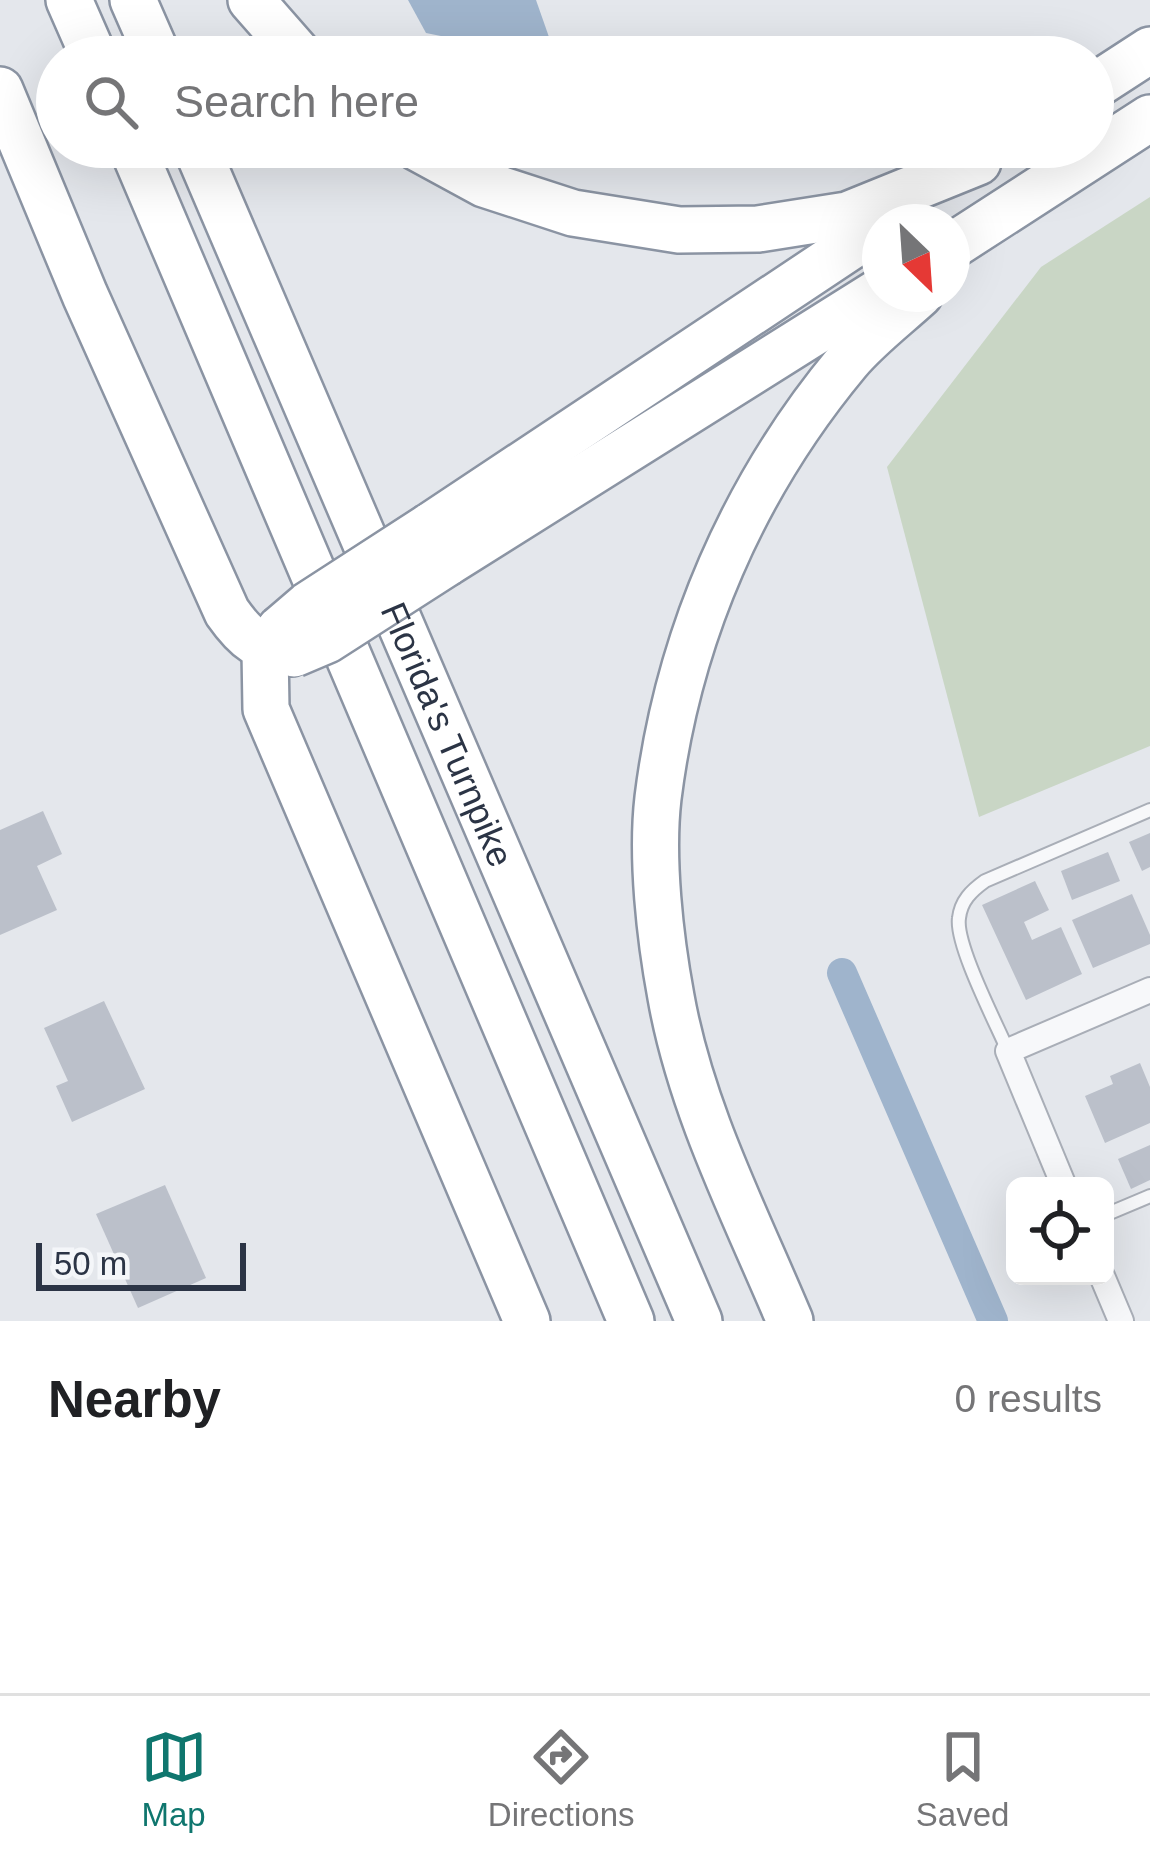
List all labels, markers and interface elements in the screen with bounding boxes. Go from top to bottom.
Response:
search box [36,36,1114,168]
icon: search [78,69,144,135]
text: Search here [174,76,419,127]
north arrow [862,204,970,312]
street label: Florida's Turnpike [373,596,522,873]
map controls [1006,1177,1114,1285]
button: locate [1006,1177,1114,1285]
scale bar [36,1237,246,1290]
text: 50 m [54,1245,127,1282]
text: Nearby [48,1371,221,1428]
text: 0 results [955,1377,1102,1420]
tab: Map [141,1724,207,1834]
tab: Directions [488,1724,635,1834]
tab: Saved [916,1724,1009,1834]

